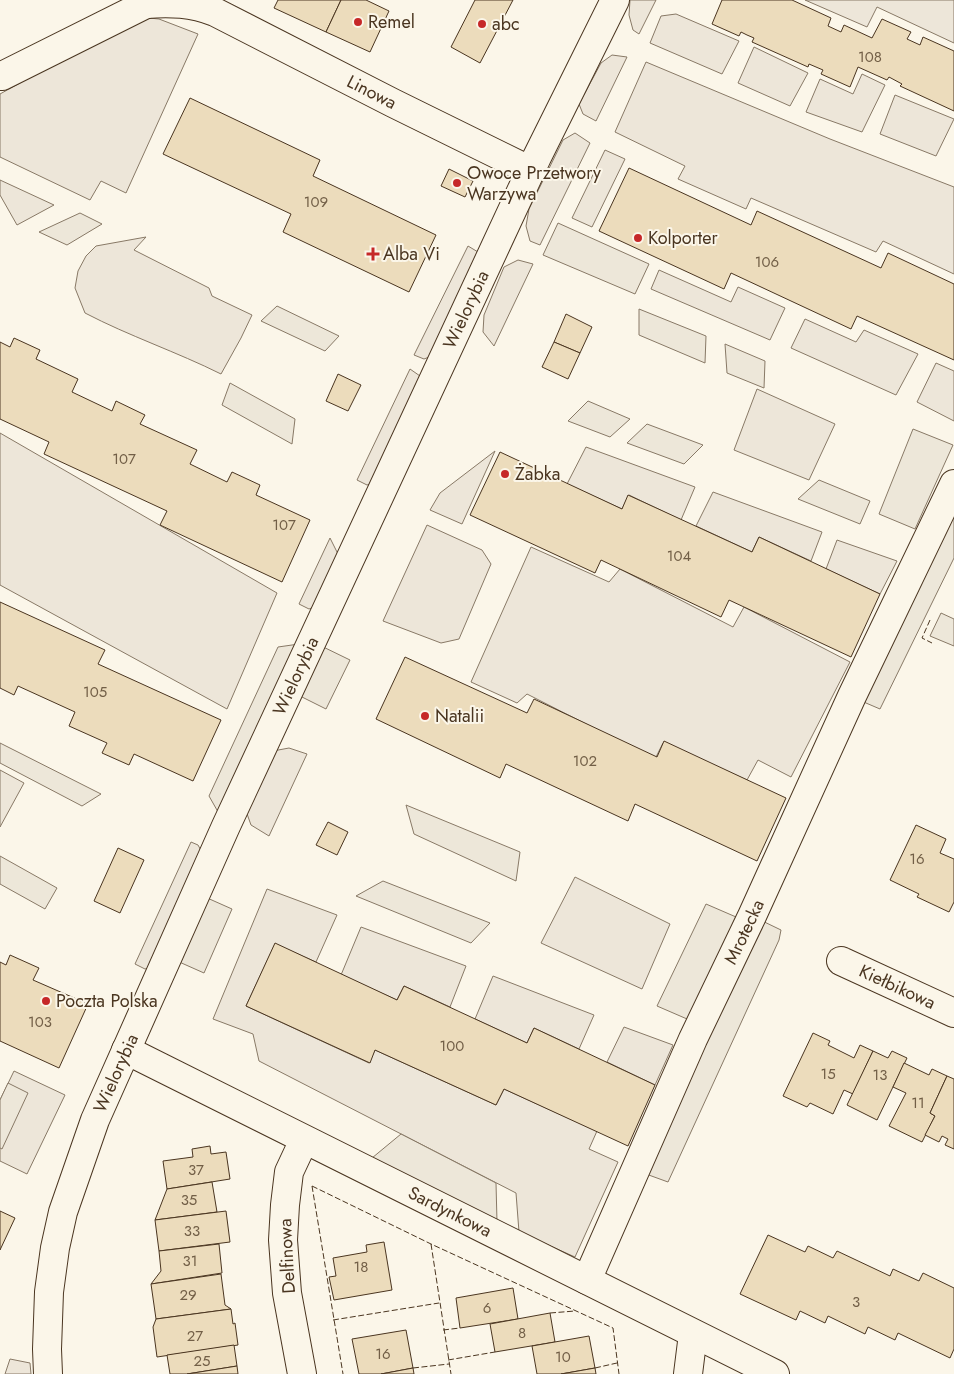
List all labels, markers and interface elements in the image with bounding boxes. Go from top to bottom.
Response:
place label: Remel [368,9,415,35]
place label: abc [492,11,520,37]
marker: Remel [352,16,364,28]
marker: abc [476,18,488,30]
house number: 108 [858,46,882,68]
street label: Linowa [342,68,401,116]
place label: Owoce Przetwory Warzywa [467,160,601,207]
marker: Owoce Przetwory Warzywa [451,177,463,189]
house number: 109 [304,191,328,213]
place label: Kolporter [648,225,718,251]
marker: Kolporter [632,232,644,244]
place label: Alba Vi [383,241,440,267]
marker: Alba Vi [367,248,379,260]
house number: 106 [755,251,779,273]
street label: Wielorybia [437,266,496,353]
house number: 107 [112,448,136,470]
place label: Żabka [515,461,560,487]
marker: Żabka [499,468,511,480]
house number: 107 [272,514,296,536]
house number: 104 [667,545,692,567]
street label: Wielorybia [266,632,325,720]
house number: 105 [83,681,107,703]
place label: Natalii [435,703,484,729]
marker: Natalii [419,710,431,722]
house number: 102 [573,750,597,772]
house number: 16 [909,848,925,870]
street label: Mrotecka [718,895,771,969]
street label: Kiełbikowa [855,958,940,1016]
place label: Poczta Polska [56,988,158,1014]
marker: Poczta Polska [40,995,52,1007]
house number: 103 [28,1011,52,1033]
street label: Wielorybia [87,1030,145,1117]
house number: 100 [440,1035,464,1057]
house number: 15 [820,1063,836,1085]
house number: 13 [873,1064,887,1086]
house number: 11 [911,1092,925,1114]
house number: 37 [188,1159,204,1181]
street label: Sardynkowa [404,1180,496,1244]
house number: 35 [181,1189,197,1211]
street label: Delfinowa [272,1218,302,1294]
house number: 33 [184,1220,200,1242]
house number: 31 [183,1250,197,1272]
house number: 18 [354,1256,368,1278]
house number: 29 [179,1284,197,1306]
house number: 3 [852,1291,860,1313]
house number: 6 [483,1297,491,1319]
house number: 8 [518,1322,526,1344]
house number: 27 [187,1325,203,1347]
house number: 16 [375,1343,391,1365]
house number: 10 [555,1346,571,1368]
house number: 25 [194,1350,211,1372]

